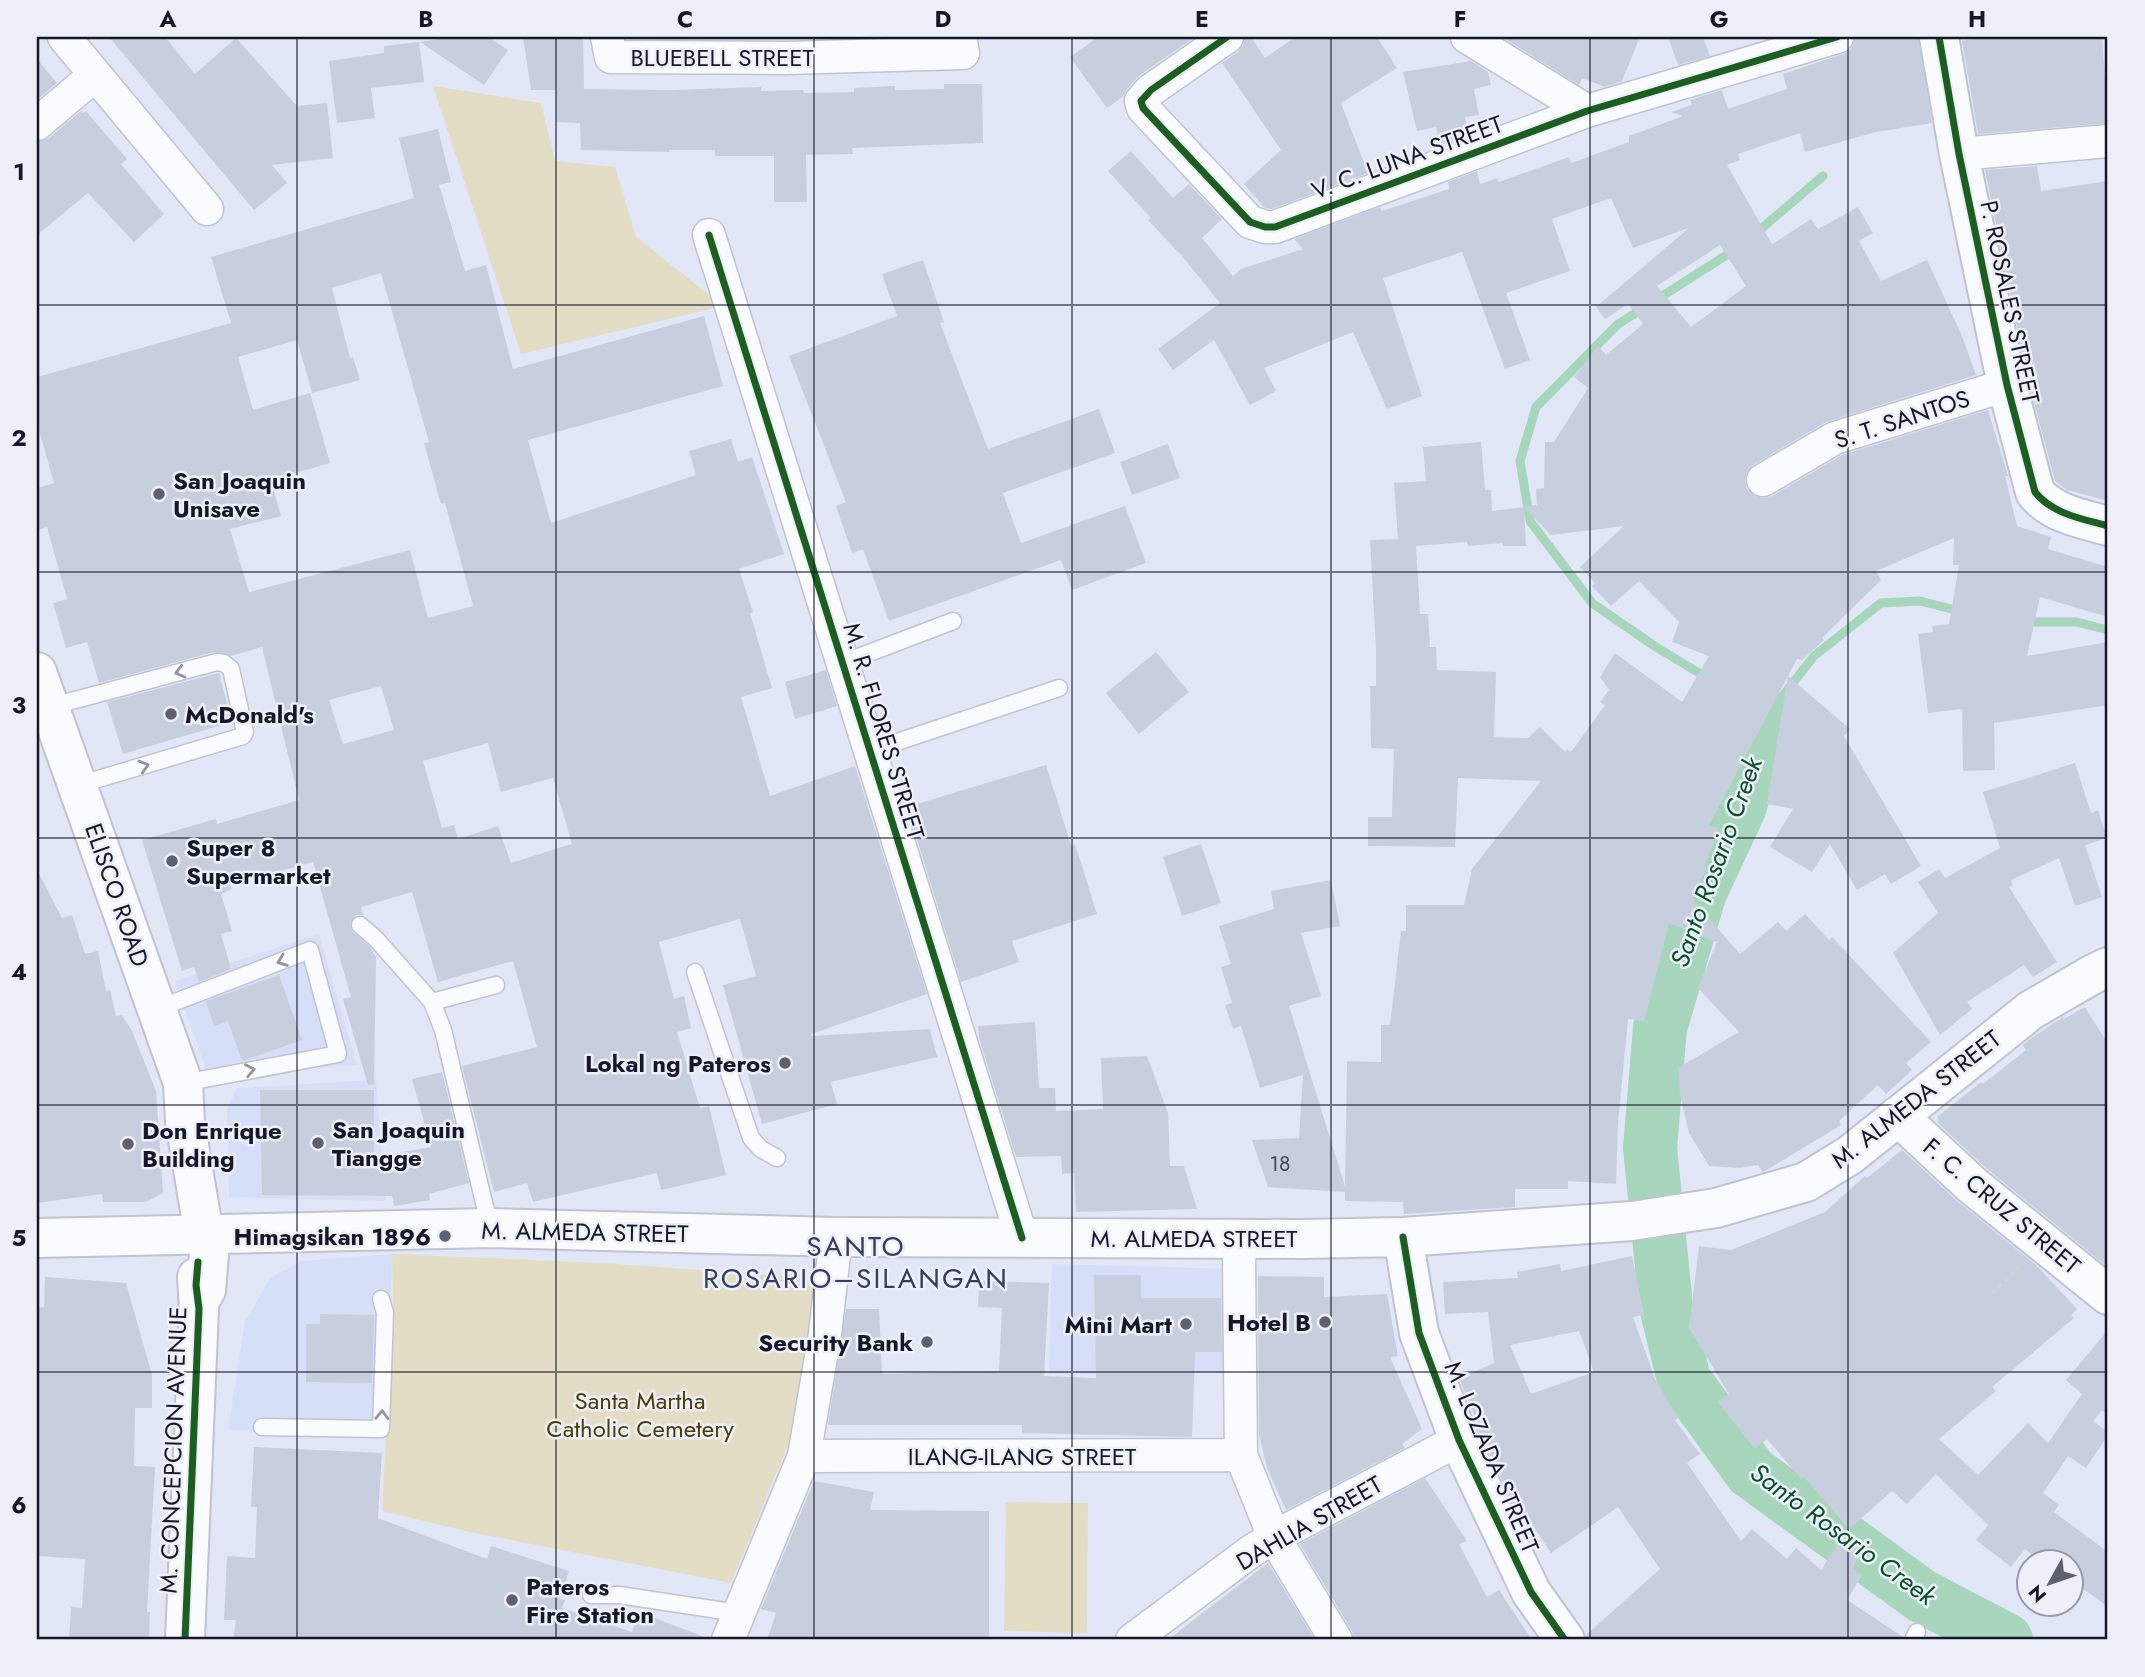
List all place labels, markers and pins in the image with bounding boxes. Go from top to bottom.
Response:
place label: San Joaquin Unisave [173,463,306,526]
marker: San Joaquin Unisave [151,486,167,502]
place label: McDonald's [185,697,314,732]
marker: McDonald's [163,706,179,722]
place label: Super 8 Supermarket [186,830,331,893]
marker: Super 8 Supermarket [164,853,180,869]
place label: Lokal ng Pateros [585,1046,771,1081]
marker: Lokal ng Pateros [777,1055,793,1071]
place label: San Joaquin Tiangge [332,1112,465,1175]
place label: Don Enrique Building [142,1113,282,1176]
marker: San Joaquin Tiangge [310,1135,326,1151]
marker: Don Enrique Building [120,1136,136,1152]
place label: Himagsikan 1896 [234,1219,431,1254]
marker: Himagsikan 1896 [437,1228,453,1244]
place label: Hotel B [1227,1305,1311,1340]
place label: Mini Mart [1065,1307,1172,1342]
marker: Hotel B [1317,1314,1333,1330]
marker: Mini Mart [1178,1316,1194,1332]
place label: Security Bank [758,1325,913,1360]
marker: Security Bank [919,1334,935,1350]
place label: Pateros Fire Station [526,1569,654,1632]
marker: Pateros Fire Station [504,1592,520,1608]

